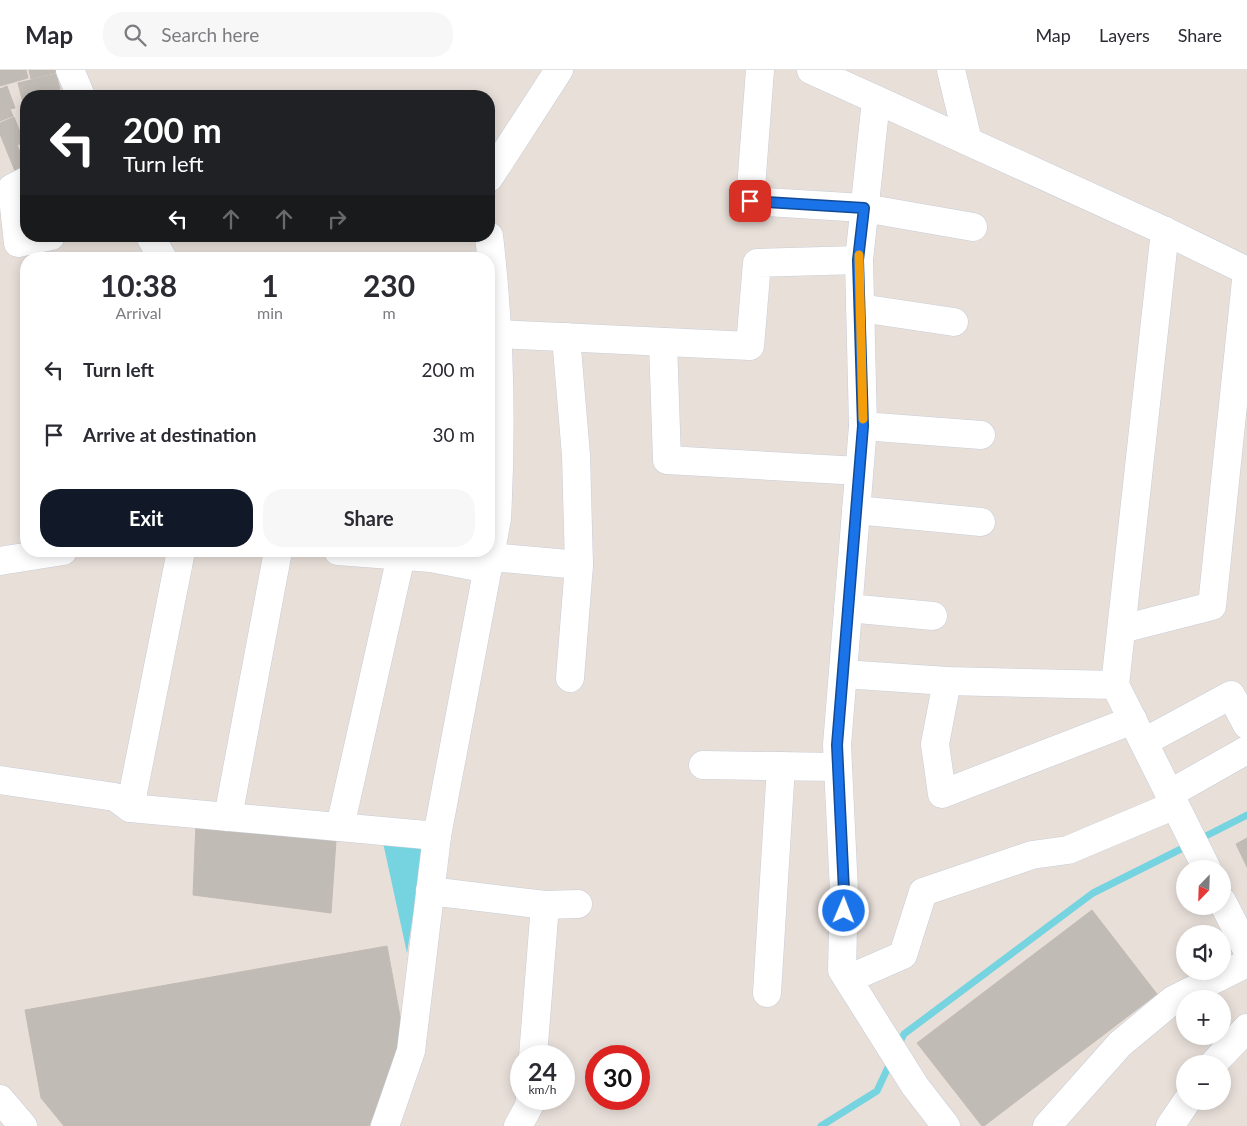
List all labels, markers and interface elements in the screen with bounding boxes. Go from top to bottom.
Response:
search box [103,12,453,57]
text: Map [25,20,73,49]
icon: search [121,21,149,49]
text: Search here [161,23,259,46]
text: Map [1035,24,1071,46]
text: Layers [1099,24,1150,46]
text: Share [1178,24,1222,46]
text: 200 m [123,108,222,150]
icon: left [40,110,105,175]
text: Turn left [123,150,204,177]
pin [729,180,771,222]
icon: arrive [736,187,764,215]
icon: left [164,205,192,233]
icon: ahead [217,205,245,233]
icon: ahead [270,205,298,233]
icon: right [323,205,351,233]
text: 10:38 [100,267,177,303]
text: 1 [261,267,279,303]
text: 230 [363,267,415,303]
text: Arrival [115,303,162,322]
text: min [257,303,283,322]
text: m [382,303,396,322]
icon: left [40,356,68,384]
text: Turn left [83,358,154,381]
text: 200 m [421,358,475,381]
icon: arrive [40,421,68,449]
text: Arrive at destination [83,423,256,446]
text: 30 m [432,423,475,446]
button: Exit [40,489,253,547]
button: Share [263,489,475,547]
north arrow [1176,860,1231,915]
map controls [1176,860,1231,1110]
position arrow [817,884,869,936]
button: sound [1176,925,1231,980]
button: + [1176,990,1231,1045]
speed limit sign: 30 [585,1045,650,1110]
button: − [1176,1055,1231,1110]
text: 24 [528,1056,557,1086]
text: km/h [528,1082,557,1097]

